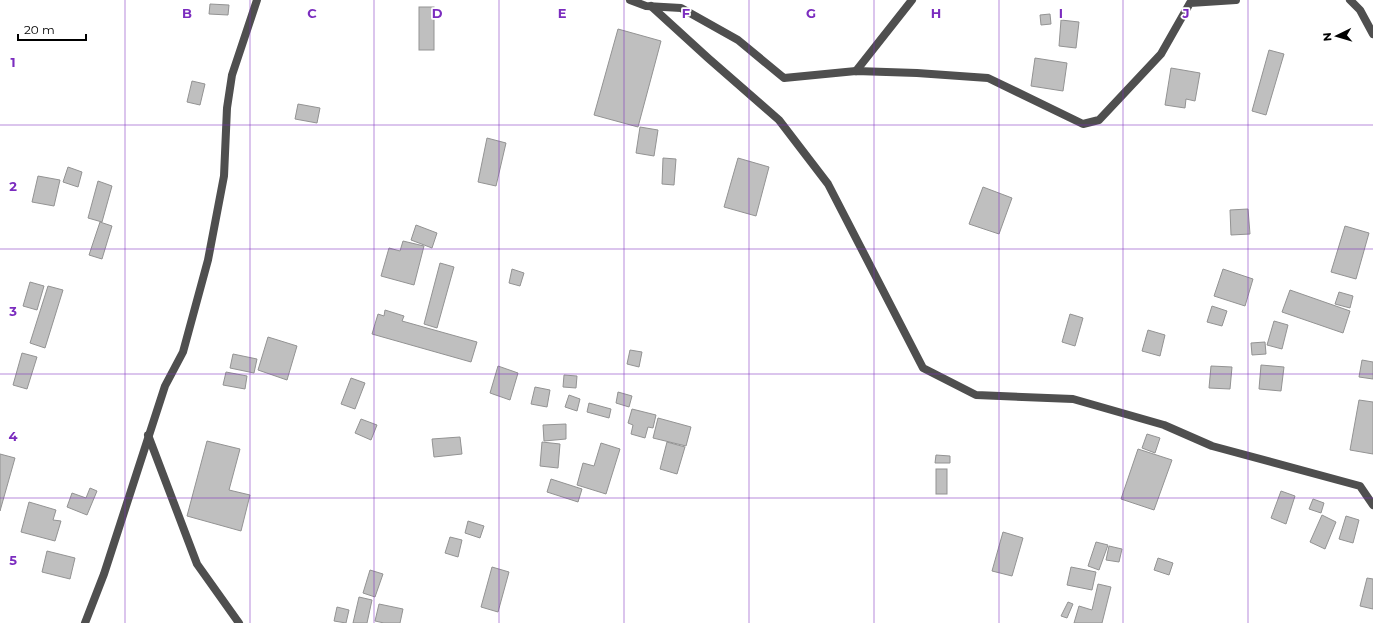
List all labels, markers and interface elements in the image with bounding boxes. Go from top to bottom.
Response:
text: B [182,5,192,21]
text: C [307,5,317,21]
text: D [432,5,443,21]
text: E [558,5,567,21]
text: F [682,5,690,21]
text: G [806,5,816,21]
text: H [931,5,941,21]
text: I [1059,5,1063,21]
text: J [1181,5,1190,21]
scale bar [18,16,86,42]
north arrow [1317,16,1357,56]
text: 20 m [24,22,55,37]
text: N [1320,32,1334,42]
text: 1 [10,54,16,70]
text: 2 [9,178,17,194]
text: 3 [8,303,17,319]
text: 4 [9,428,18,444]
text: 5 [9,552,17,568]

